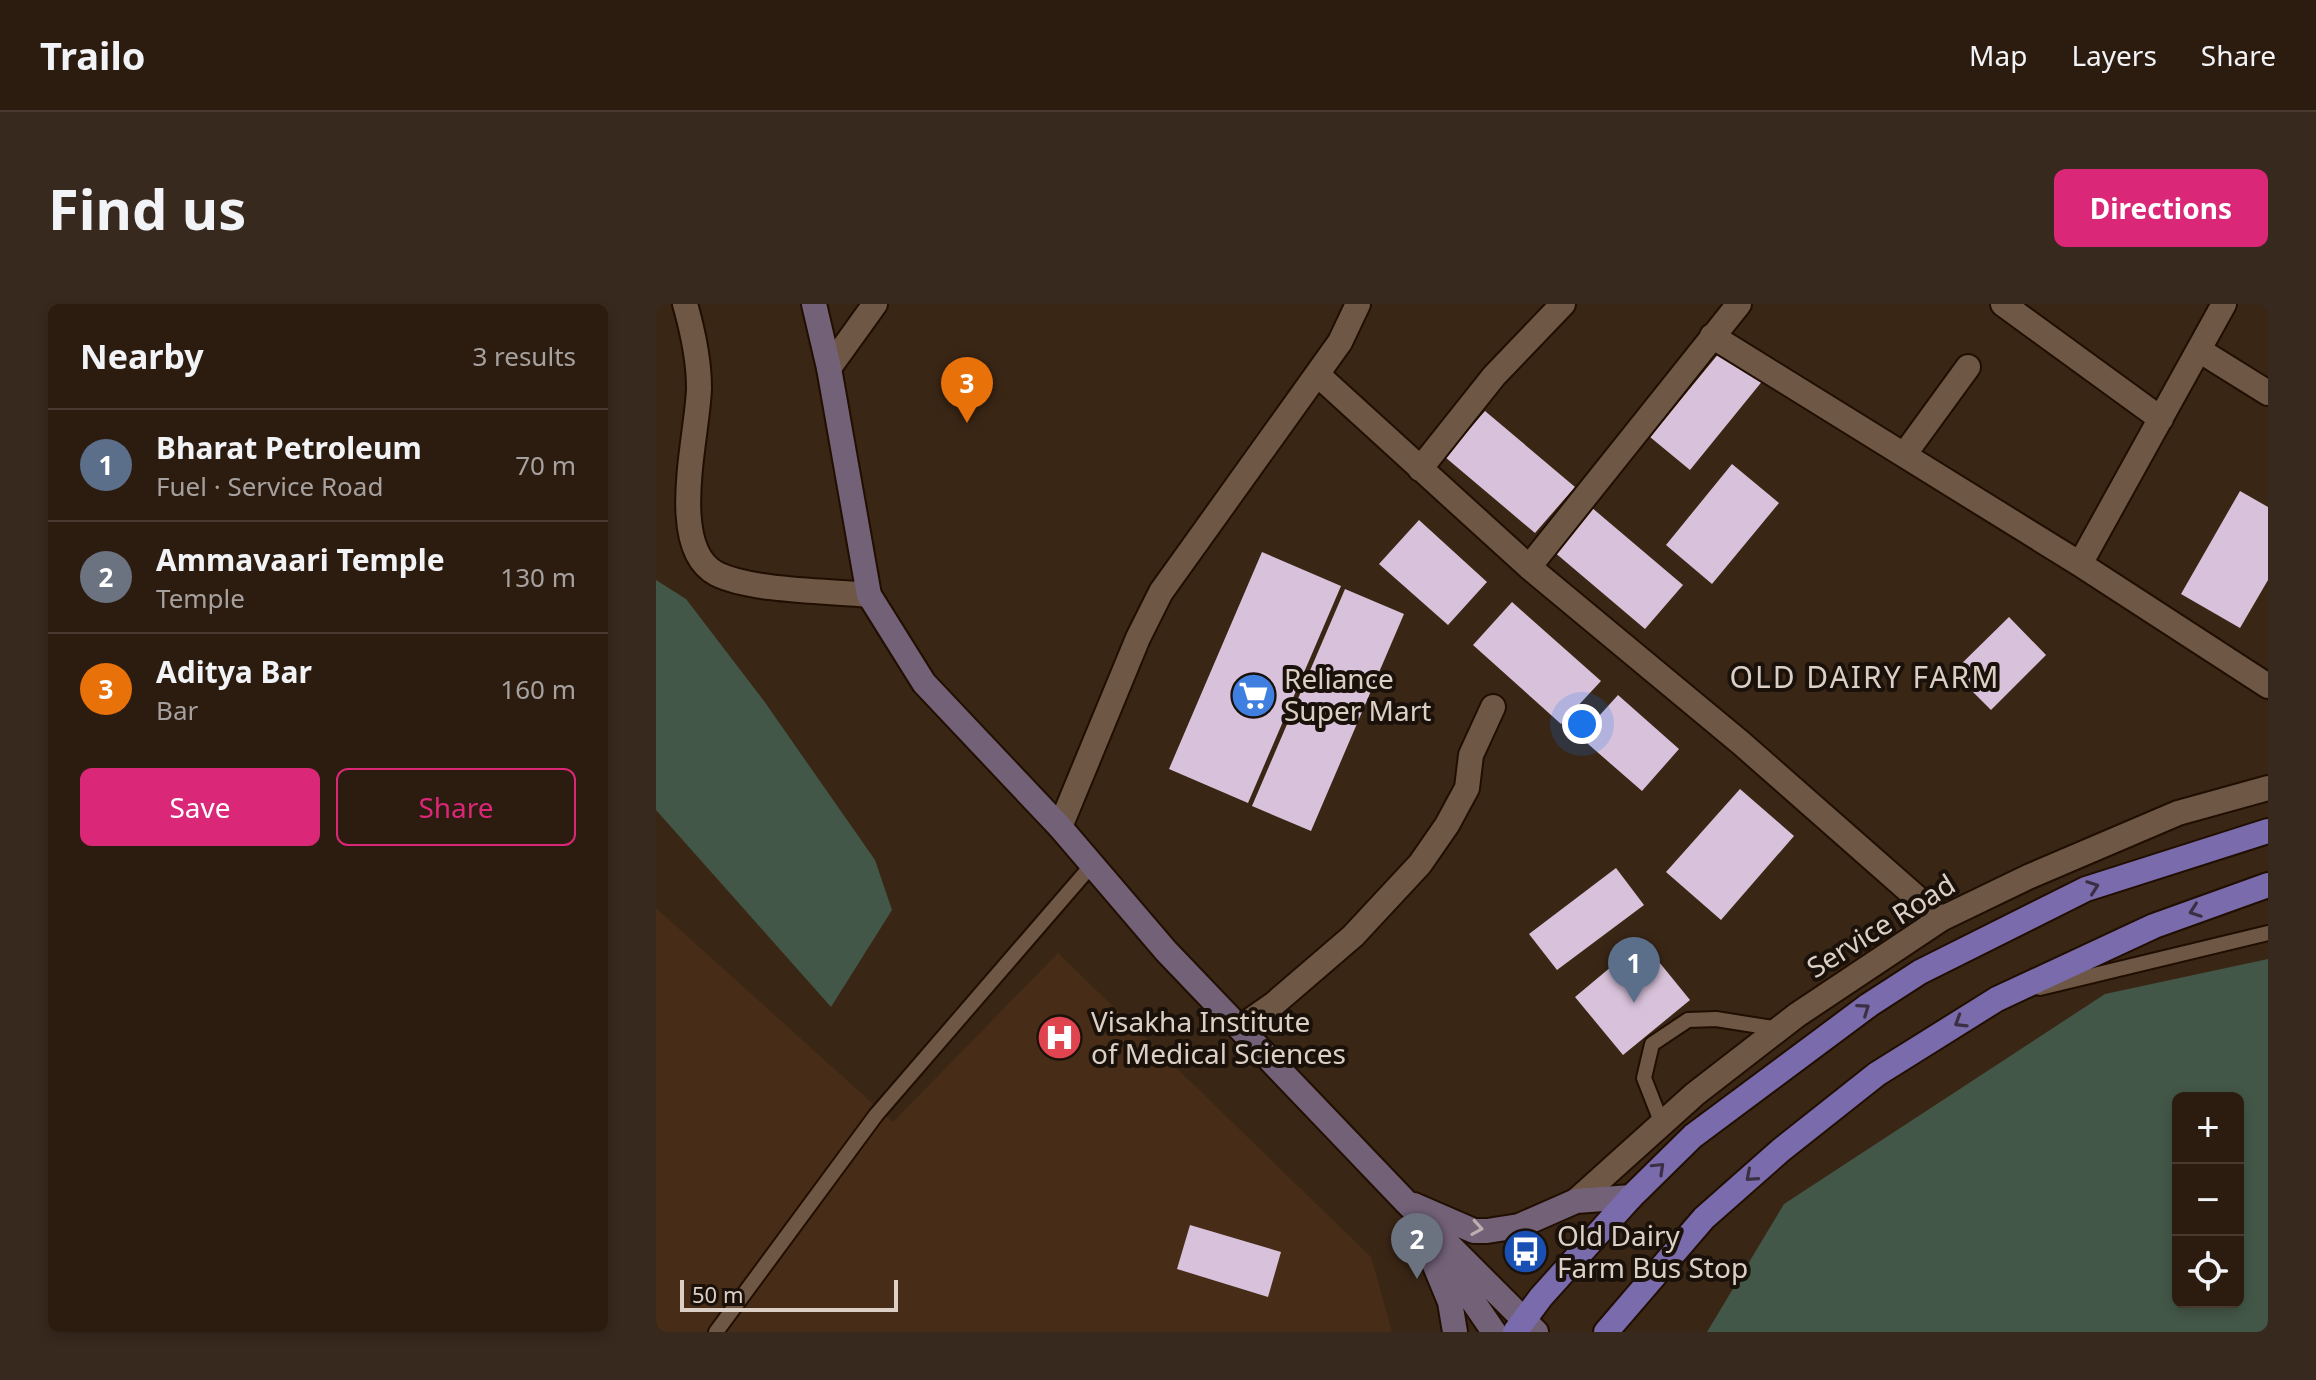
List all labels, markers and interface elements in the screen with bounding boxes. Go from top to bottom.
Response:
text: Trailo [40,29,145,81]
text: Map [1969,36,2027,74]
text: Layers [2071,36,2157,74]
text: Share [2201,36,2276,74]
button: Directions [2054,169,2268,247]
text: Find us [48,170,246,246]
text: Nearby [80,333,204,379]
text: 3 results [472,338,576,374]
pin: 3 [941,357,993,423]
text: Bharat Petroleum [156,427,422,468]
text: 1 [99,447,113,483]
text: 70 m [515,447,576,483]
text: Fuel · Service Road [156,468,383,504]
text: Ammavaari Temple [156,539,445,580]
text: 2 [99,559,113,595]
text: 130 m [500,559,576,595]
text: Temple [156,580,245,616]
text: Aditya Bar [156,651,312,692]
district label: OLD DAIRY FARM [1730,656,2000,697]
place label: Reliance Super Mart [1284,659,1431,729]
text: 3 [99,671,113,707]
text: 160 m [500,671,576,707]
supermarket icon: Reliance Super Mart [1229,671,1277,719]
text: Bar [156,692,198,728]
your location [1562,704,1602,744]
button: Save [80,768,320,846]
button: Share [336,768,576,846]
street label: Service Road [1799,865,1962,986]
one-way arrow [2085,880,2099,897]
one-way arrow [2188,901,2202,918]
pin: 1 [1608,937,1660,1003]
place label: Visakha Institute of Medical Sciences [1091,1002,1346,1072]
one-way arrow [1855,1004,1869,1019]
one-way arrow [1954,1012,1969,1027]
hospital icon: Visakha Institute of Medical Sciences [1036,1014,1084,1062]
map controls [2172,1092,2244,1308]
button: + [2172,1092,2244,1164]
one-way arrow [1650,1163,1664,1178]
button: − [2172,1164,2244,1236]
one-way arrow [1746,1167,1761,1181]
pin: 2 [1391,1213,1443,1279]
place label: Old Dairy Farm Bus Stop [1557,1216,1748,1286]
one-way arrow [1470,1219,1484,1236]
bus stop icon: Old Dairy Farm Bus Stop [1502,1228,1550,1276]
button: locate [2172,1236,2244,1308]
scale bar [680,1276,898,1312]
text: 50 m [692,1279,743,1309]

